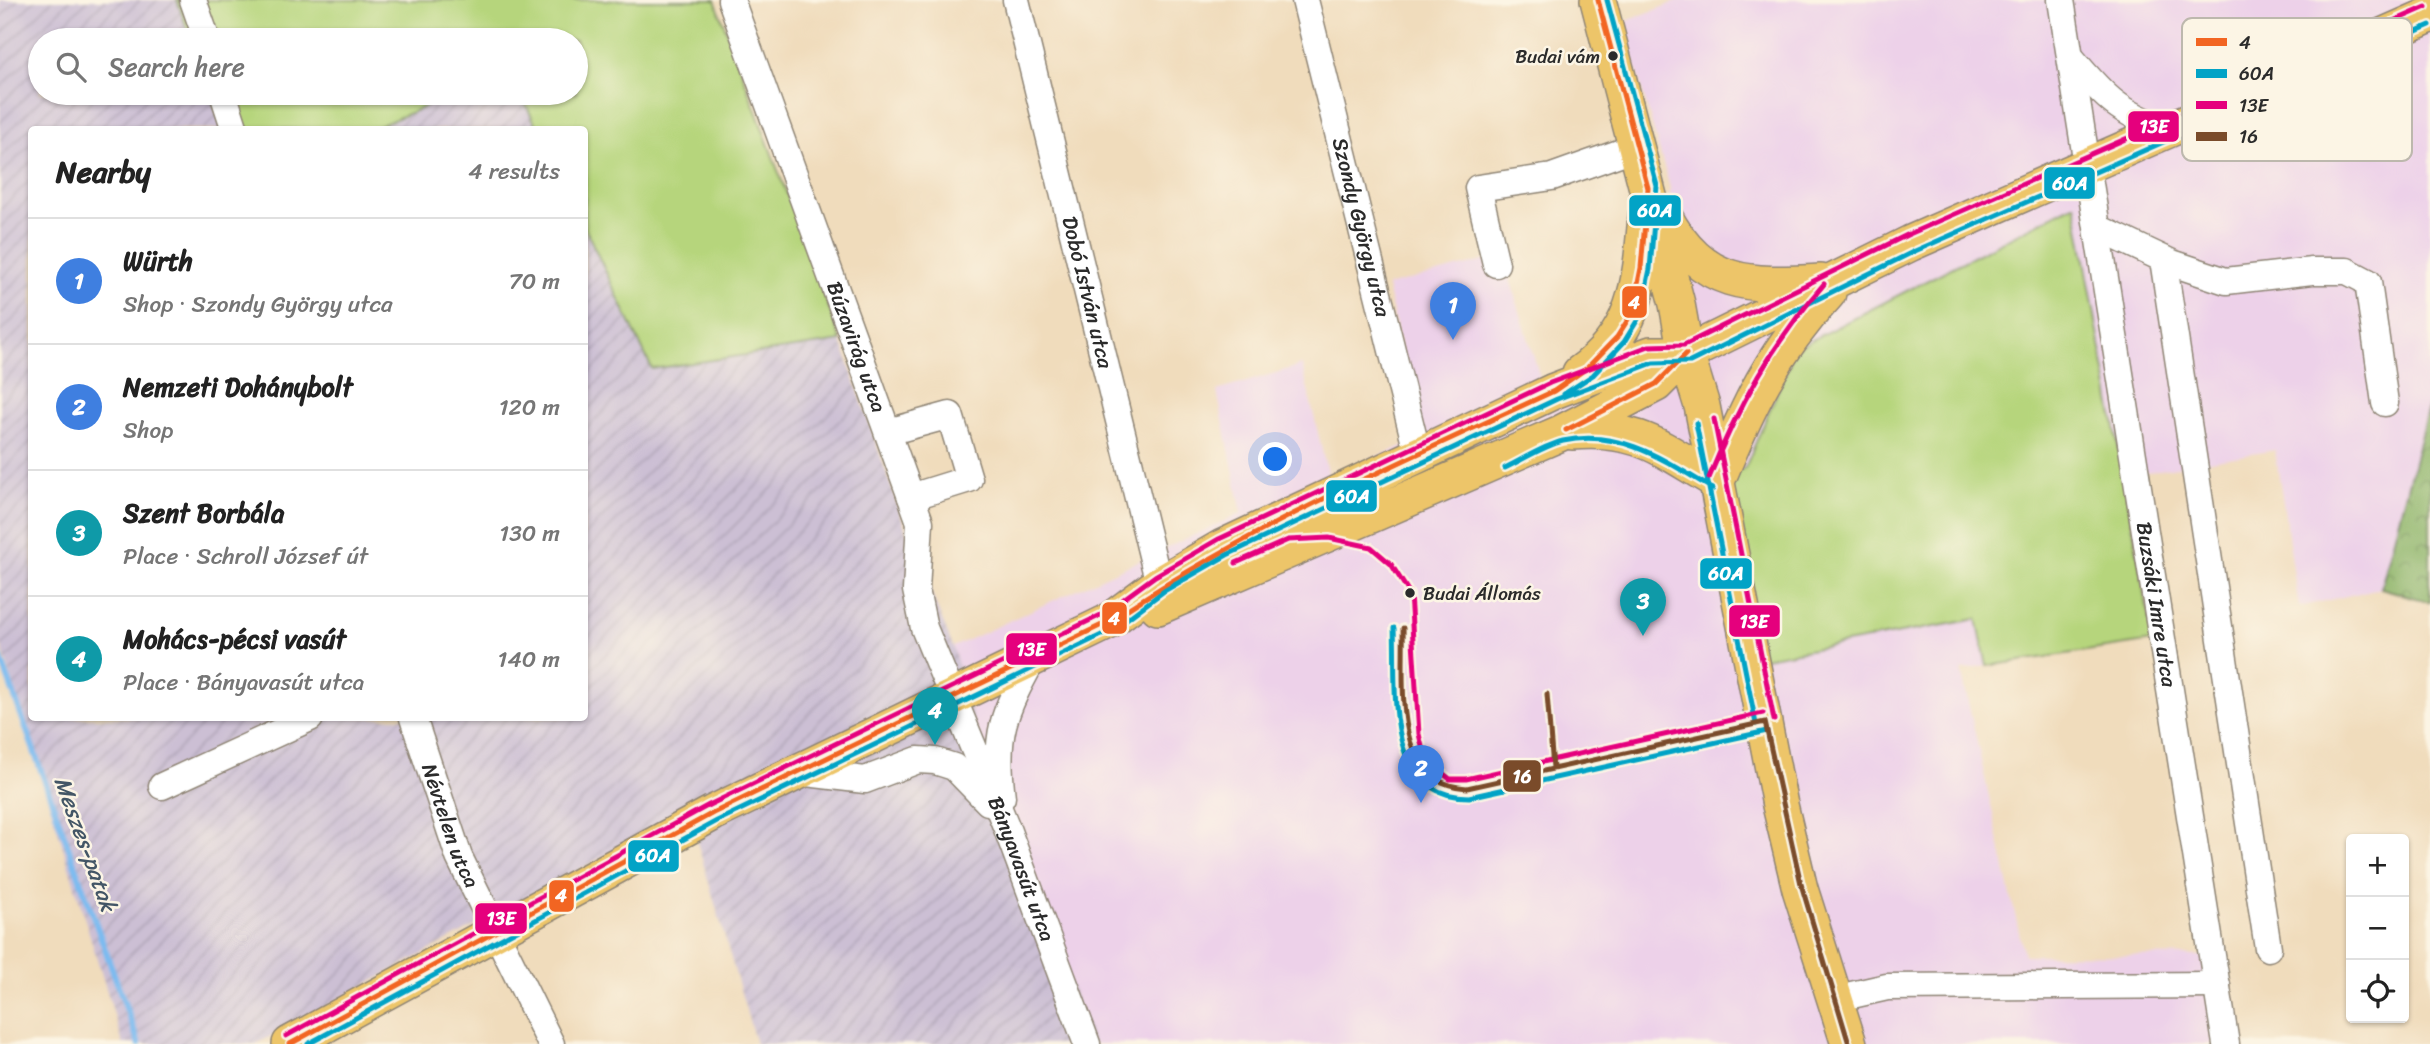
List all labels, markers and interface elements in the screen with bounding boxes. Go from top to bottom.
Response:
legend [2182,18,2412,161]
text: 4 [2239,26,2251,59]
search box [28,28,588,105]
place label: Budai vám [1515,40,1600,73]
text: Search here [108,44,245,90]
icon: search [52,48,90,86]
marker: Budai vám [1606,49,1620,63]
text: 60A [2239,57,2274,90]
text: 13E [2239,89,2270,122]
line badge: 13E [2127,110,2180,143]
text: 13E [2139,110,2170,143]
text: 16 [2239,120,2258,153]
street label: Szondy György utca [1321,133,1402,321]
text: Nearby [56,145,151,199]
text: 4 results [468,151,560,192]
line badge: 60A [2043,166,2096,200]
text: 60A [2051,167,2088,200]
line badge: 60A [1628,194,1682,227]
text: 60A [1636,194,1673,227]
street label: Dobó István utca [1051,212,1125,373]
text: Würth [123,238,193,284]
text: 1 [74,261,84,302]
text: 70 m [509,261,560,302]
street label: Búzavirág utca [815,276,898,418]
pin: 1 [1430,282,1476,340]
text: Shop · Szondy György utca [123,284,392,325]
line badge: 4 [1621,285,1648,319]
text: 4 [1627,286,1640,319]
text: Nemzeti Dohánybolt [123,364,353,410]
text: 2 [72,387,86,428]
text: 120 m [499,387,560,428]
text: Shop [123,410,173,451]
your location [1258,442,1292,476]
line badge: 60A [1325,479,1378,513]
text: 60A [1333,480,1370,513]
text: Szent Borbála [123,490,284,536]
text: 3 [73,513,85,554]
text: 130 m [499,513,560,554]
street label: Buzsáki Imre utca [2125,519,2188,690]
text: Place · Schroll József út [123,536,368,577]
line badge: 60A [1699,557,1753,590]
text: 60A [1707,557,1744,590]
place label: Budai Állomás [1423,577,1541,610]
pin: 3 [1620,578,1666,636]
marker: Budai Állomás [1403,586,1417,600]
line badge: 4 [1101,601,1128,635]
text: 4 [1107,602,1120,635]
line badge: 13E [1728,604,1781,638]
text: 13E [1739,605,1770,638]
text: Mohács-pécsi vasút [123,616,346,662]
line badge: 13E [1005,632,1058,666]
text: 13E [1016,633,1047,666]
text: 4 [72,639,86,680]
text: 140 m [498,639,560,680]
text: Place · Bányavasút utca [123,662,364,703]
pin: 4 [912,687,958,745]
pin: 2 [1398,745,1444,803]
street label: Névtelen utca [410,758,491,895]
line badge: 16 [1502,759,1542,793]
text: 16 [1513,760,1532,793]
water label: Meszes-patak [42,771,130,919]
street label: Bányavasút utca [977,790,1067,948]
map controls [2346,834,2409,1023]
button: + [2346,834,2409,897]
line badge: 60A [627,839,680,873]
text: 60A [634,839,671,872]
line badge: 4 [548,879,575,913]
text: 4 [554,879,567,912]
button: − [2346,897,2409,960]
line badge: 13E [474,902,528,935]
text: 13E [486,902,517,935]
button: locate [2346,960,2409,1023]

